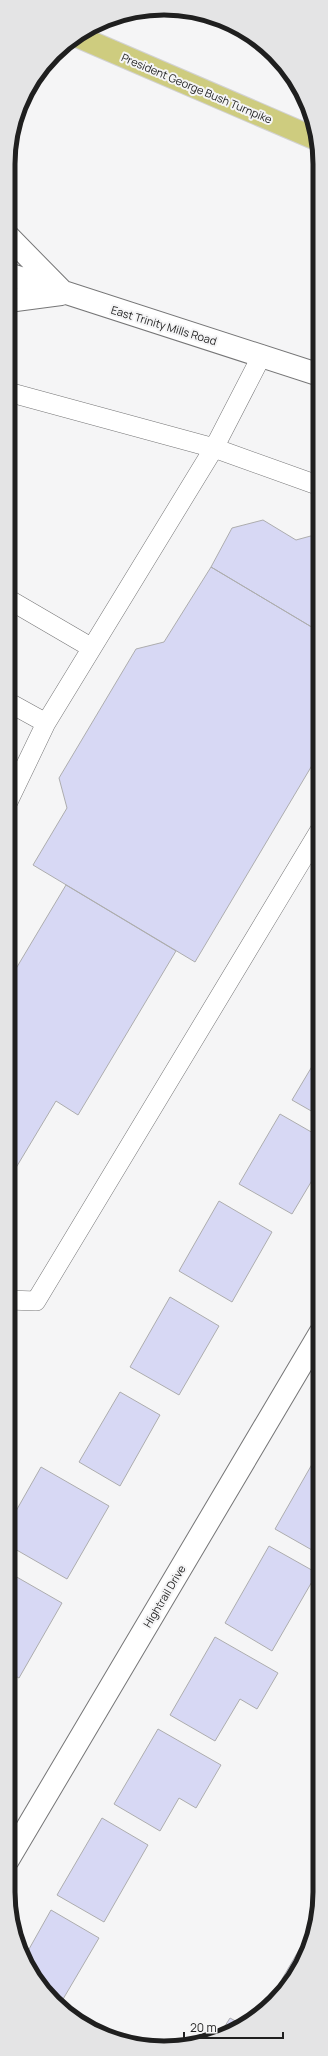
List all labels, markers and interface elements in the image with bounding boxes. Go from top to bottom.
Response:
street label: President George Bush Turnpike [119,49,275,127]
street label: East Trinity Mills Road [109,302,219,348]
street label: Hightrail Drive [139,1561,189,1630]
scale bar [184,2014,283,2040]
text: 20 m [190,2019,217,2036]

